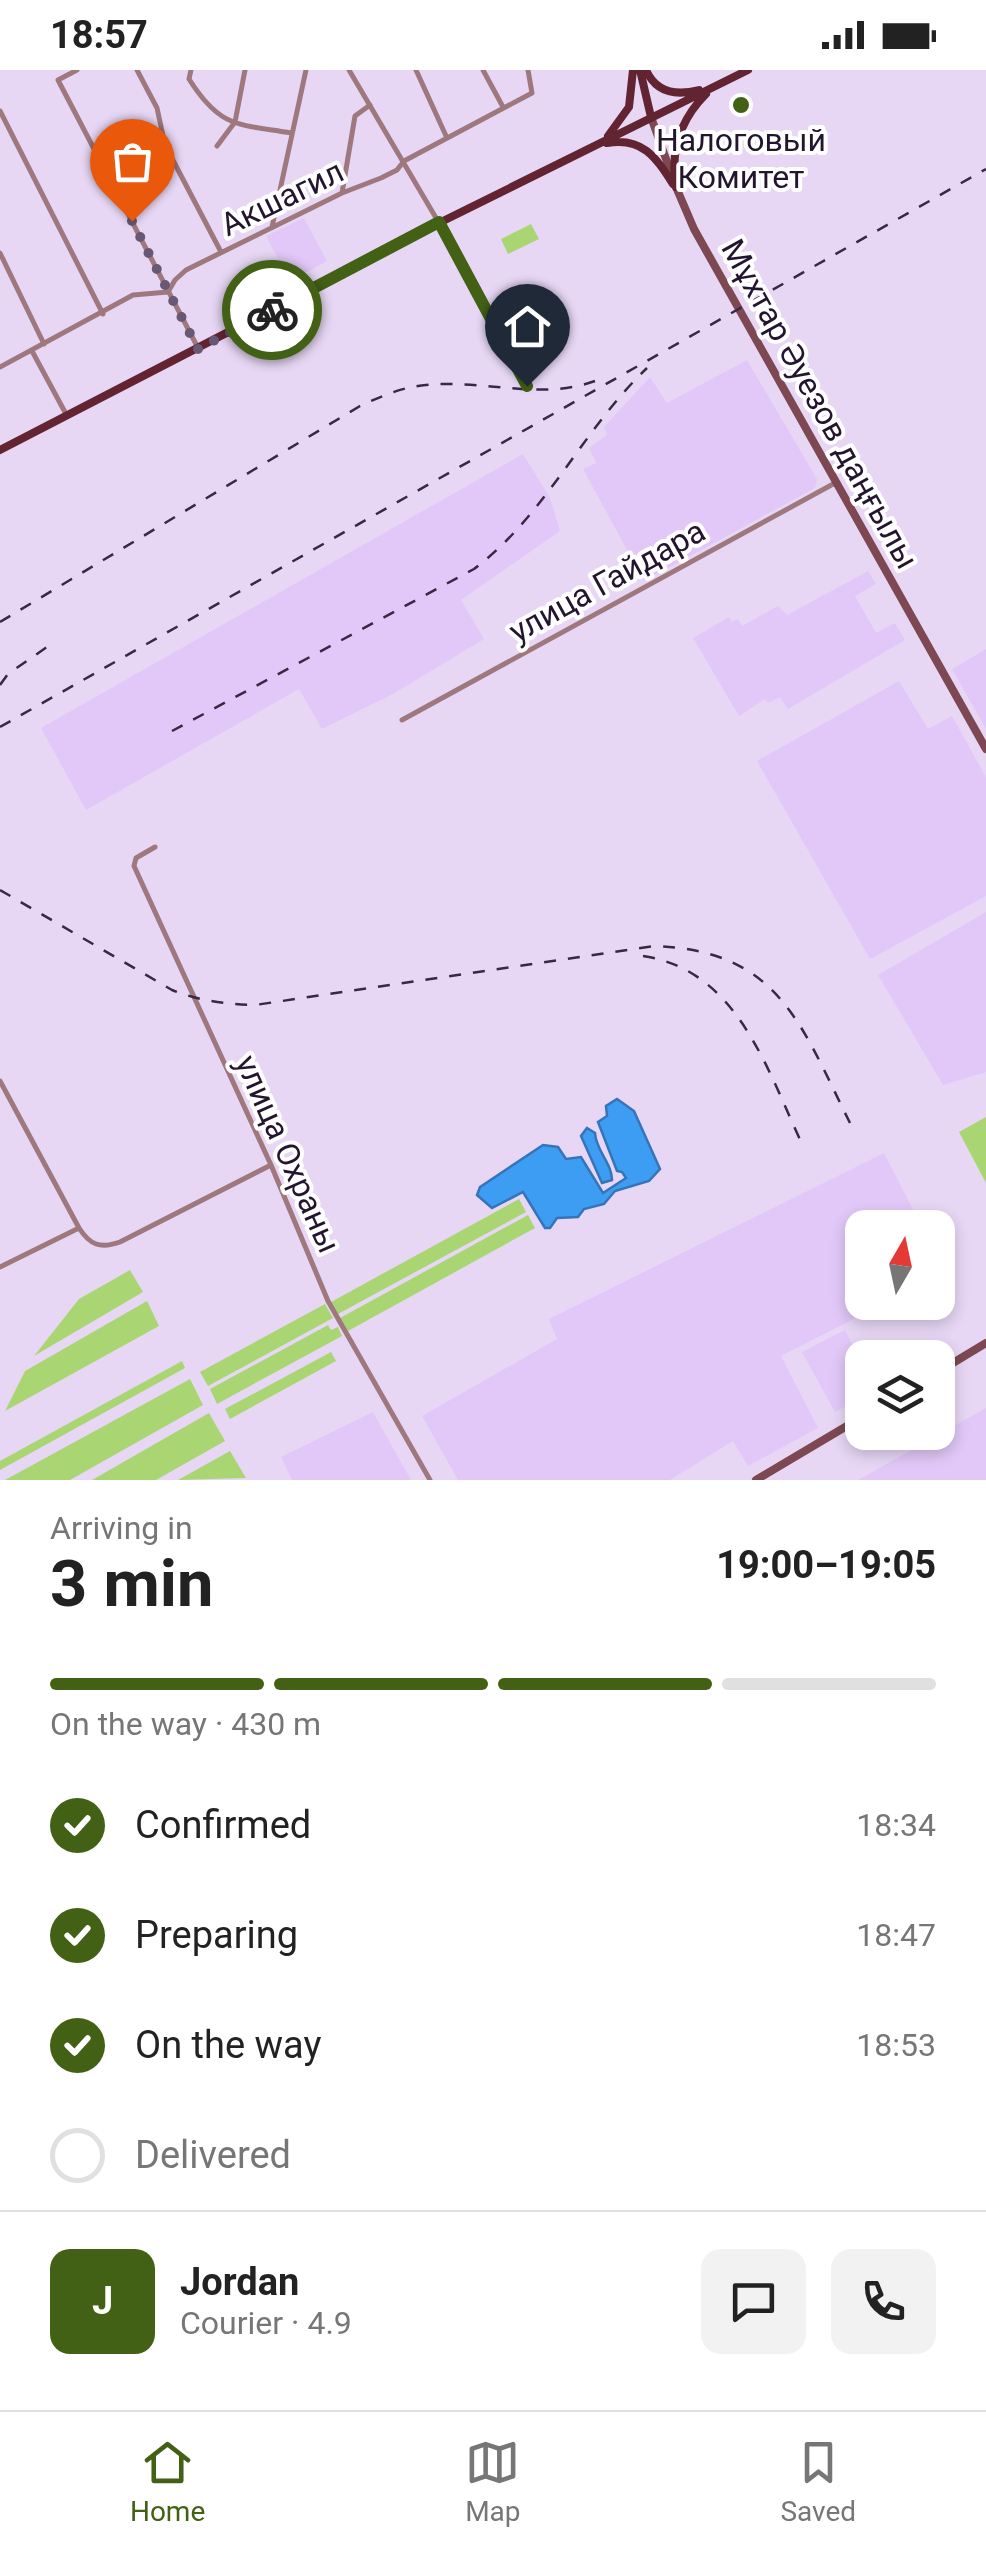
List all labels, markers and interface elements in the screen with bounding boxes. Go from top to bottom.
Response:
text: 18:57 [50,13,148,57]
marker: Налоговый Комитет [730,94,752,116]
pin [90,119,175,222]
place label: Налоговый Комитет [656,121,826,196]
icon: bag [105,134,160,189]
street label: Акшагил [214,152,350,244]
street label: Мұхтар Әуезов даңғылы [713,233,927,575]
courier [222,260,322,360]
icon: bike [245,283,300,338]
pin [485,284,570,387]
icon: home [500,299,555,354]
street label: улица Гайдара [502,511,712,651]
street label: улица Охраны [227,1049,349,1259]
north arrow [845,1210,955,1320]
map controls [845,1210,955,1450]
button: layers [845,1340,955,1450]
text: Arriving in [50,1509,193,1547]
text: 19:00–19:05 [716,1543,936,1587]
text: 3 min [50,1546,213,1622]
text: On the way · 430 m [50,1705,321,1743]
icon: check [50,1798,105,1853]
text: Confirmed [135,1803,311,1847]
text: 18:34 [856,1806,936,1844]
icon: check [50,1908,105,1963]
text: Preparing [135,1913,298,1957]
text: 18:47 [856,1916,936,1954]
icon: check [50,2018,105,2073]
text: On the way [135,2023,321,2067]
text: 18:53 [856,2026,936,2064]
text: Delivered [135,2133,291,2177]
button: chat [701,2249,806,2354]
button: phone [831,2249,936,2354]
text: Jordan [180,2260,299,2304]
text: J [92,2279,113,2323]
text: Courier · 4.9 [180,2304,352,2342]
tab: Home [130,2435,205,2528]
tab: Map [465,2435,521,2528]
tab: Saved [780,2435,856,2528]

